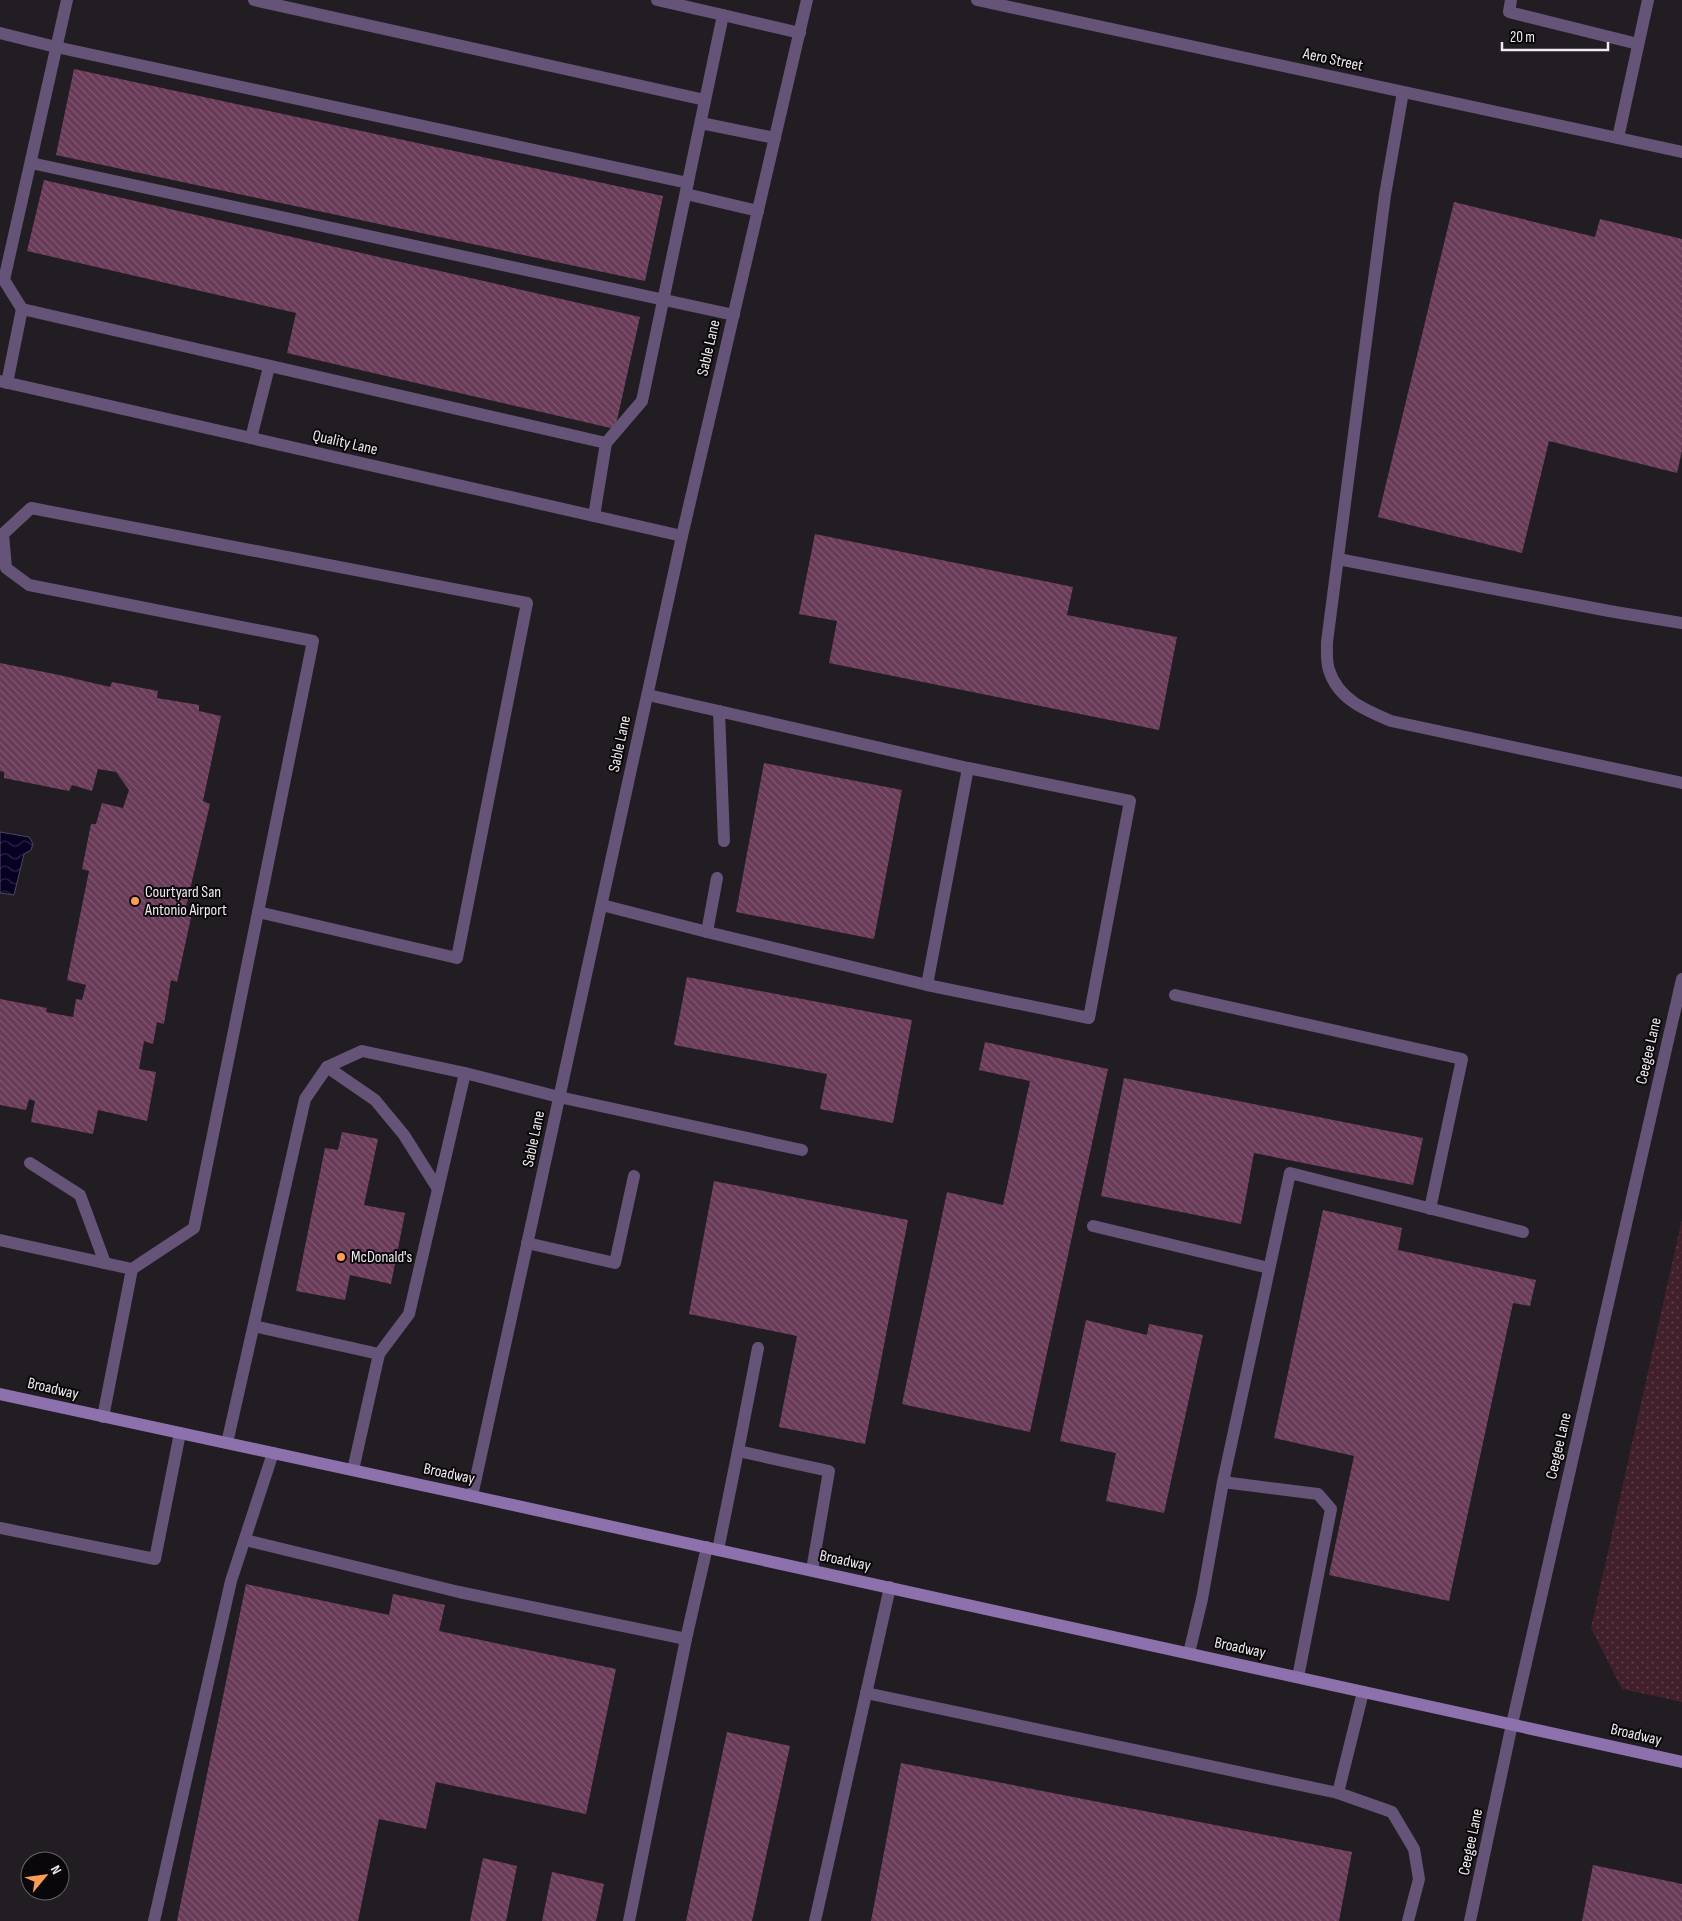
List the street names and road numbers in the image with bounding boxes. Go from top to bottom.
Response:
street label: Aero Street [1300,44,1365,76]
street label: Sable Lane [693,318,725,378]
street label: Quality Lane [311,426,379,460]
street label: Sable Lane [605,714,635,774]
street label: Ceegee Lane [1632,1016,1666,1086]
street label: Sable Lane [519,1109,549,1169]
street label: Broadway [26,1374,80,1404]
street label: Ceegee Lane [1542,1411,1576,1481]
street label: Broadway [422,1459,476,1489]
street label: Broadway [818,1546,872,1576]
street label: Broadway [1213,1633,1267,1663]
street label: Broadway [1609,1720,1663,1750]
street label: Ceegee Lane [1455,1807,1487,1877]

